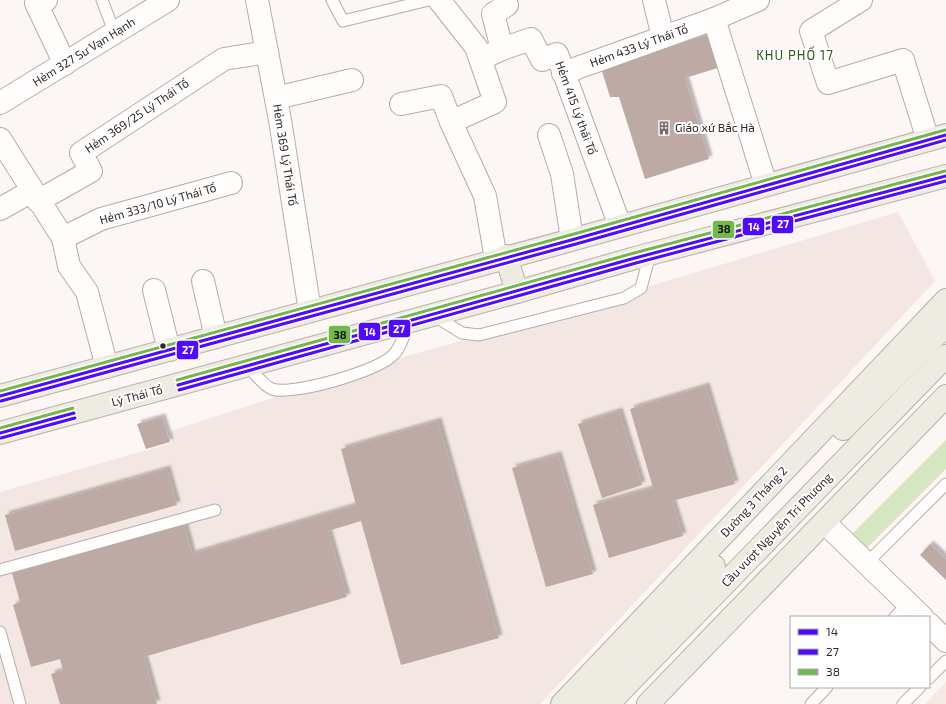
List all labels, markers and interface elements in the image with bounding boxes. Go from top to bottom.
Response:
street label: Hẻm 327 Sư Vạn Hạnh [30,14,138,89]
street label: Hẻm 433 Lý Thái Tổ [588,21,690,69]
district label: KHU PHỐ 17 [756,46,834,63]
street label: Hẻm 415 Lý thái Tổ [553,59,600,157]
street label: Hẻm 369/25 Lý Thái Tổ [82,75,191,155]
street label: Hẻm 369 Lý Thái Tổ [271,103,301,207]
building icon: Giáo xứ Bắc Hà [656,120,672,136]
place label: Giáo xứ Bắc Hà [675,120,755,134]
street label: Hẻm 333/10 Lý Thái Tổ [98,180,218,226]
line badge: 27 [771,215,794,234]
line badge: 14 [742,217,765,236]
text: 27 [777,217,789,230]
line badge: 38 [712,220,735,239]
text: 14 [748,220,760,233]
text: 38 [717,222,731,235]
line badge: 27 [388,319,411,338]
line badge: 14 [358,322,381,341]
text: 27 [393,322,405,335]
line badge: 38 [328,325,351,344]
text: 14 [364,325,376,338]
text: 38 [333,328,347,341]
line badge: 27 [176,340,199,360]
unlabelled marker [158,341,168,351]
text: 27 [182,343,194,356]
street label: Lý Thái Tổ [110,381,164,409]
street label: Đường 3 Tháng 2 [717,463,790,539]
street label: Cầu vượt Nguyễn Tri Phương [718,469,835,590]
legend [790,616,930,688]
text: 14 [826,624,838,638]
text: 27 [826,644,839,658]
text: 38 [826,664,840,678]

